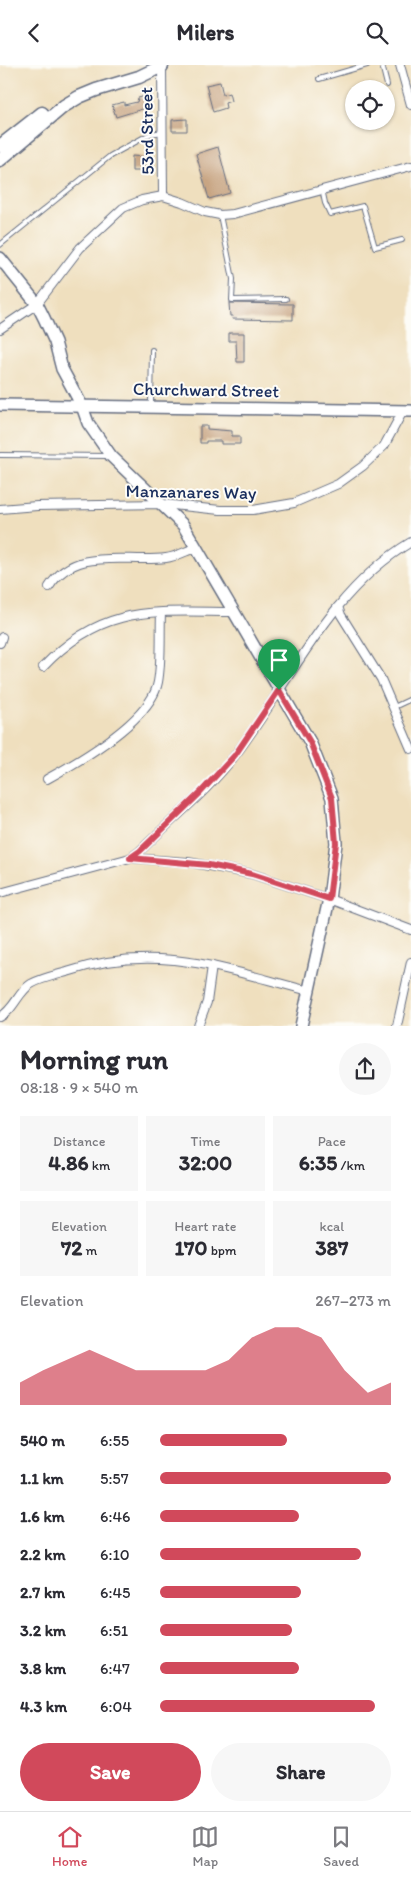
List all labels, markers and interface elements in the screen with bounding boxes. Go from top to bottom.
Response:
icon: back [20,19,48,47]
text: Milers [177,19,234,46]
icon: search [363,19,391,47]
map controls [345,80,395,130]
button: locate [345,80,395,130]
street label: 53rd Street [135,87,159,175]
street label: Churchward Street [133,378,280,402]
street label: Manzanares Way [125,480,257,504]
pin [258,639,300,690]
icon: arrive [265,646,293,674]
text: Morning run [20,1042,168,1076]
button: share [339,1043,391,1095]
text: 08:18 · 9 × 540 m [20,1078,138,1097]
text: Distance [53,1133,105,1150]
text: Time [191,1133,220,1150]
text: Pace [318,1133,346,1150]
text: 4.86 [48,1150,89,1175]
text: 32:00 [179,1150,232,1175]
text: 6:35 [299,1150,337,1175]
text: km [89,1157,110,1174]
text: /km [337,1157,365,1174]
text: Elevation [51,1218,107,1235]
text: Heart rate [175,1218,236,1235]
text: kcal [319,1218,344,1235]
text: 72 [61,1235,82,1260]
text: 170 [174,1235,207,1260]
text: 387 [315,1235,349,1260]
text: m [82,1242,97,1259]
text: bpm [207,1242,237,1259]
text: Elevation [20,1291,84,1310]
text: 267–273 m [315,1291,391,1310]
text: 540 m [20,1431,65,1450]
text: 6:55 [100,1431,129,1450]
text: 1.1 km [20,1469,64,1488]
text: 5:57 [100,1469,129,1488]
text: 1.6 km [20,1507,65,1526]
text: 6:46 [100,1507,130,1526]
text: 2.2 km [20,1545,66,1564]
text: 6:10 [100,1545,130,1564]
text: 2.7 km [20,1583,65,1602]
text: 6:45 [100,1583,130,1602]
text: 3.2 km [20,1621,66,1640]
text: 6:51 [100,1621,128,1640]
text: 3.8 km [20,1659,66,1678]
text: 6:47 [100,1659,130,1678]
text: 4.3 km [20,1697,67,1716]
text: 6:04 [100,1697,132,1716]
button: Save [20,1743,201,1801]
button: Share [211,1743,391,1801]
tab: Home [52,1823,87,1870]
tab: Map [191,1823,219,1870]
tab: Saved [323,1823,359,1870]

